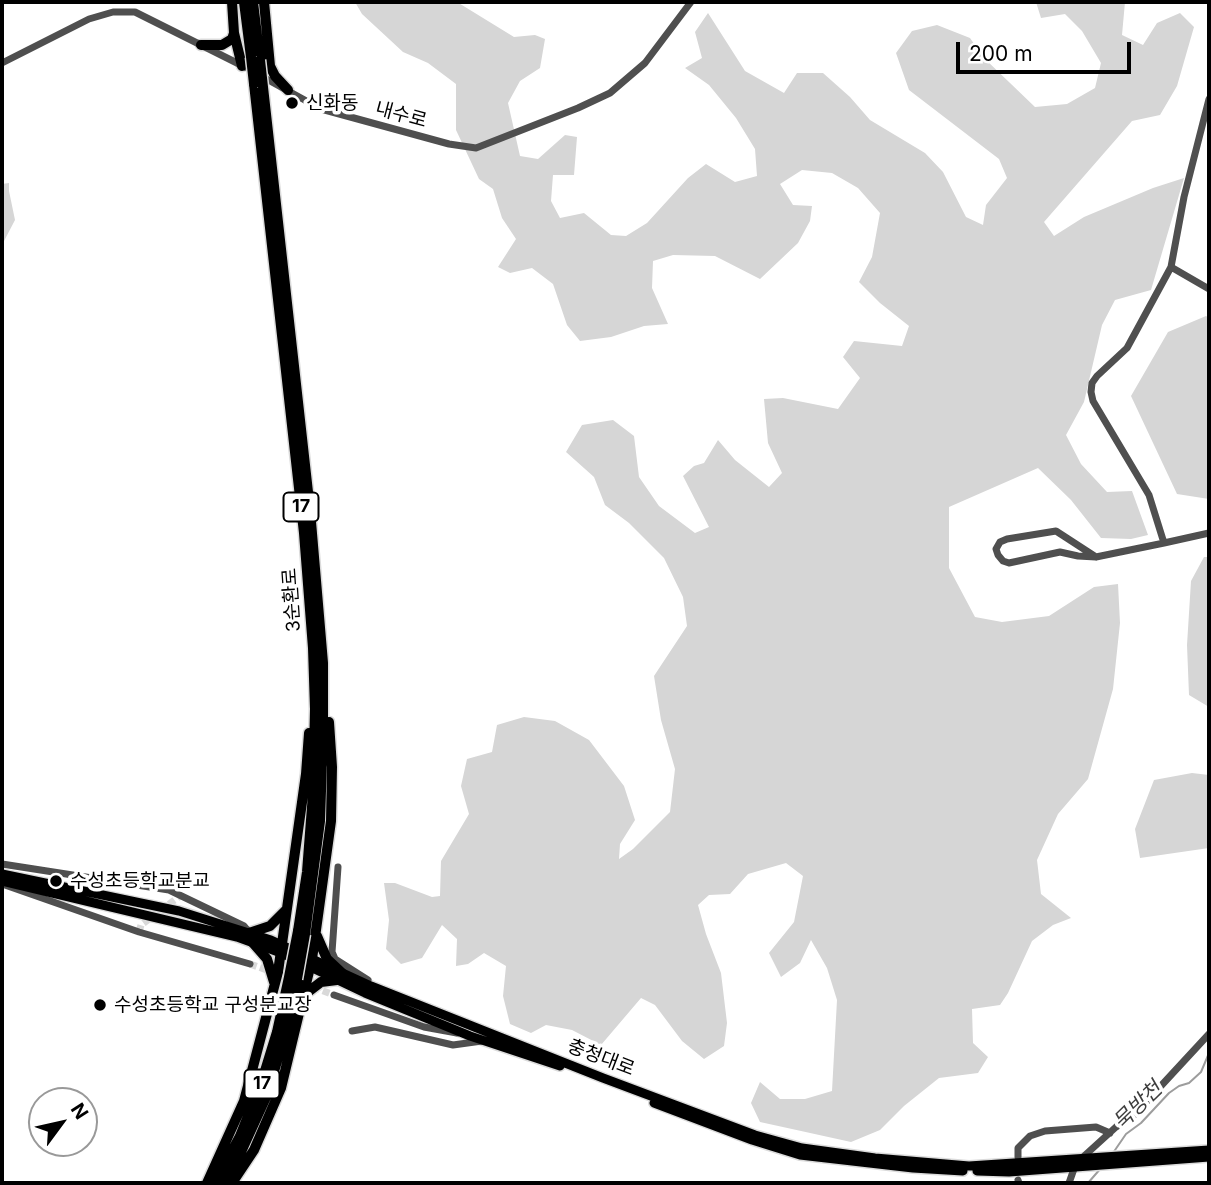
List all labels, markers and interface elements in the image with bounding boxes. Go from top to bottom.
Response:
scale bar [959,28,1134,72]
text: 200 m [969,41,1033,66]
place label: 신화동 [306,92,358,114]
marker: 신화동 [284,95,300,111]
street label: 내수로 [373,97,429,133]
road number: 17 [284,492,318,522]
street label: 3순환로 [278,567,306,633]
place label: 수성초등학교분교 [70,870,210,892]
marker: 수성초등학교분교 [48,873,64,889]
place label: 수성초등학교 구성분교장 [114,994,312,1016]
marker: 수성초등학교 구성분교장 [92,997,108,1013]
street label: 충청대로 [564,1035,638,1081]
road number: 17 [244,1070,280,1098]
water label: 묵방천 [1108,1077,1168,1135]
north arrow [28,1087,98,1157]
text: N [66,1099,93,1124]

